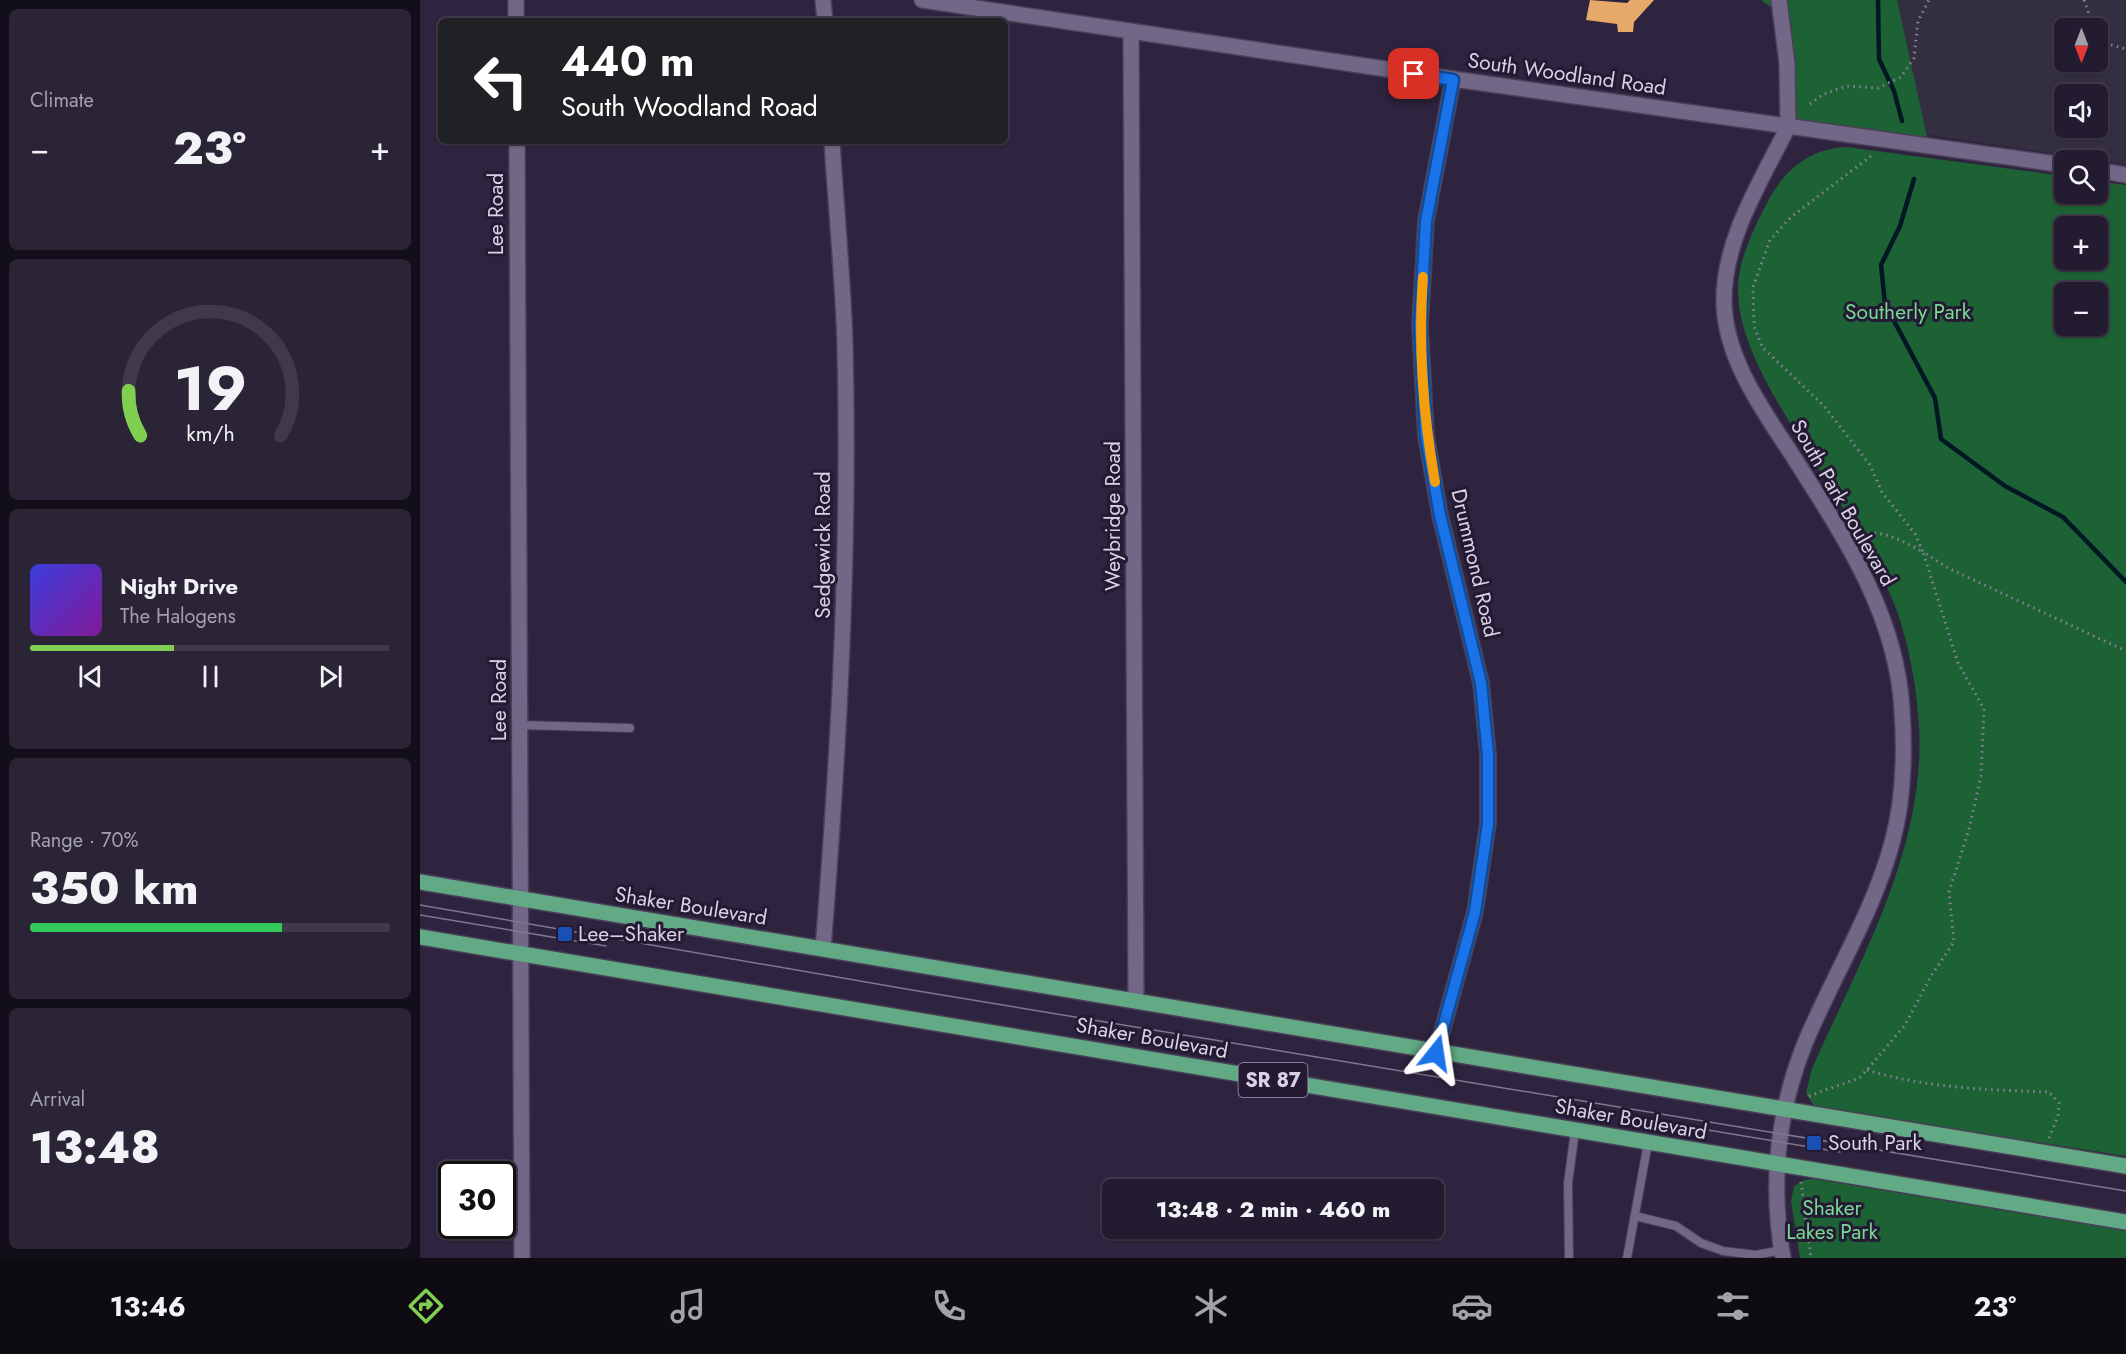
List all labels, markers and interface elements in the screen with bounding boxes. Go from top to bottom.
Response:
north arrow [2054,18,2108,72]
map controls [2054,18,2108,336]
text: 440 m [561,31,694,92]
icon: left [462,42,540,120]
street label: South Woodland Road [1466,45,1668,103]
pin [1388,48,1439,99]
icon: arrive [1397,57,1430,90]
button: sound [2054,84,2108,138]
text: Climate [30,86,94,115]
text: South Woodland Road [561,87,818,126]
text: 23° [173,116,246,181]
text: − [30,125,49,172]
text: + [370,125,390,172]
button: search [2054,150,2108,204]
street label: Lee Road [481,173,511,255]
button: + [2054,216,2108,270]
button: − [2054,282,2108,336]
park label: Southerly Park [1845,297,1972,327]
text: 19 [173,343,247,433]
street label: South Park Boulevard [1783,414,1903,592]
text: km/h [186,419,234,450]
street label: Weybridge Road [1098,441,1128,591]
street label: Sedgewick Road [808,471,838,619]
street label: Drummond Road [1443,486,1507,640]
text: Night Drive [120,570,238,602]
text: The Halogens [120,602,236,631]
street label: Lee Road [484,659,514,741]
icon: previous [74,660,107,693]
icon: pause [194,660,227,693]
icon: next [314,660,347,693]
text: Range · 70% [30,826,139,855]
text: 350 km [30,856,198,921]
street label: Shaker Boulevard [613,879,769,933]
place label: Lee–Shaker [578,919,685,949]
marker: Lee–Shaker [556,925,574,943]
street label: Shaker Boulevard [1074,1010,1230,1066]
position arrow [1404,1021,1468,1085]
road number: SR 87 [1238,1063,1308,1097]
text: Arrival [30,1085,85,1114]
street label: Shaker Boulevard [1553,1091,1709,1147]
text: 13:48 [30,1115,160,1180]
place label: South Park [1828,1128,1923,1158]
marker: South Park [1805,1134,1823,1152]
speed limit sign: 30 [438,1161,516,1239]
text: 13:48 · 2 min · 460 m [1156,1193,1390,1225]
park label: Shaker Lakes Park [1786,1193,1878,1247]
icon: directions [405,1285,447,1327]
icon: music [667,1285,709,1327]
icon: phone [928,1285,970,1327]
icon: climate [1190,1285,1232,1327]
icon: car [1451,1285,1493,1327]
icon: filters [1712,1285,1754,1327]
text: 13:46 [110,1287,186,1326]
text: 23° [1974,1287,2016,1326]

